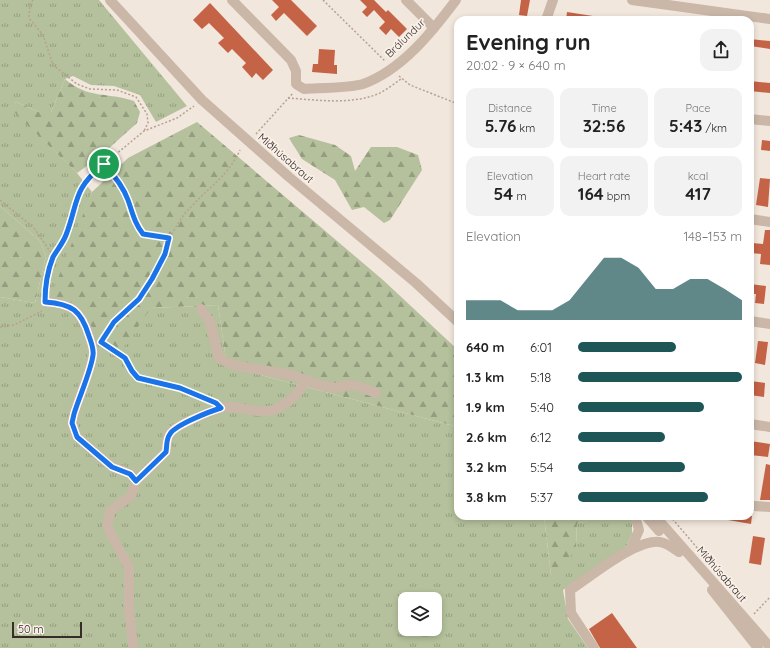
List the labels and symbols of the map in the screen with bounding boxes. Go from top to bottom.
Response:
street label: Brálundur [382,15,429,61]
street label: Miðhúsabraut [255,130,317,186]
pin [87,147,121,181]
street label: Miðhúsabraut [694,543,750,605]
scale bar [12,620,82,639]

